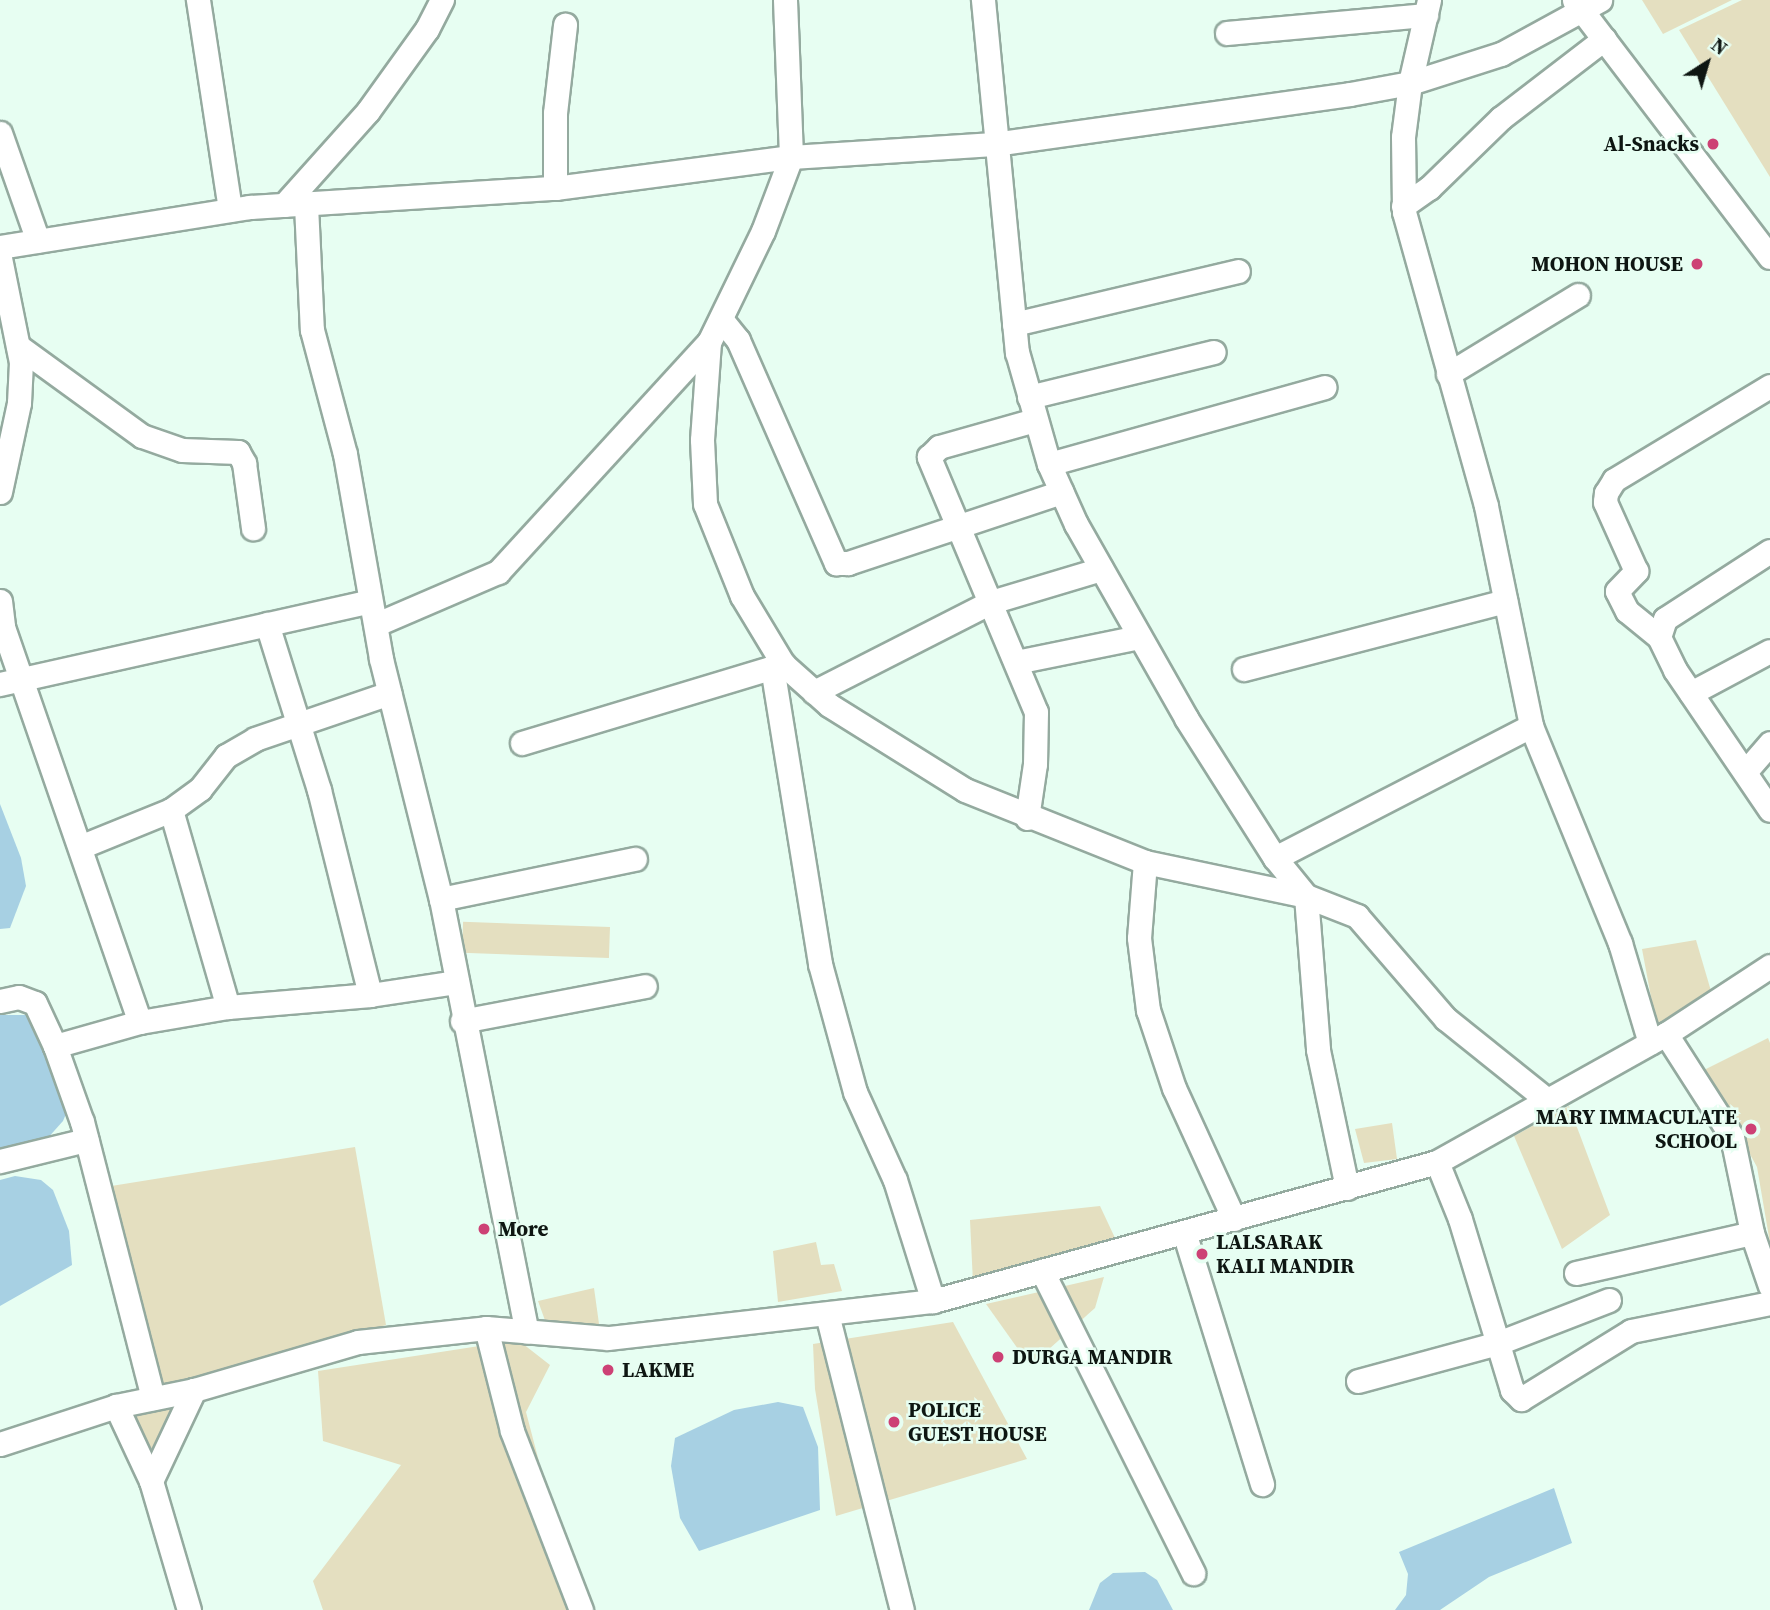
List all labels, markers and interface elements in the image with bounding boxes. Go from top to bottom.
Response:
north arrow [1672,28,1742,98]
text: N [1706,32,1733,61]
place label: Al-Snacks [1604,131,1699,157]
marker: Al-Snacks [1705,136,1721,152]
place label: MOHON HOUSE [1531,251,1683,277]
marker: MOHON HOUSE [1689,256,1705,272]
place label: MARY IMMACULATE SCHOOL [1535,1104,1737,1154]
marker: MARY IMMACULATE SCHOOL [1743,1121,1759,1137]
place label: More [498,1216,548,1242]
marker: More [476,1221,492,1237]
place label: LALSARAK KALI MANDIR [1216,1229,1354,1279]
marker: LALSARAK KALI MANDIR [1194,1246,1210,1262]
place label: DURGA MANDIR [1012,1344,1172,1370]
marker: DURGA MANDIR [990,1349,1006,1365]
place label: LAKME [622,1357,694,1383]
marker: LAKME [600,1362,616,1378]
place label: POLICE GUEST HOUSE [908,1397,1047,1447]
marker: POLICE GUEST HOUSE [886,1414,902,1430]

